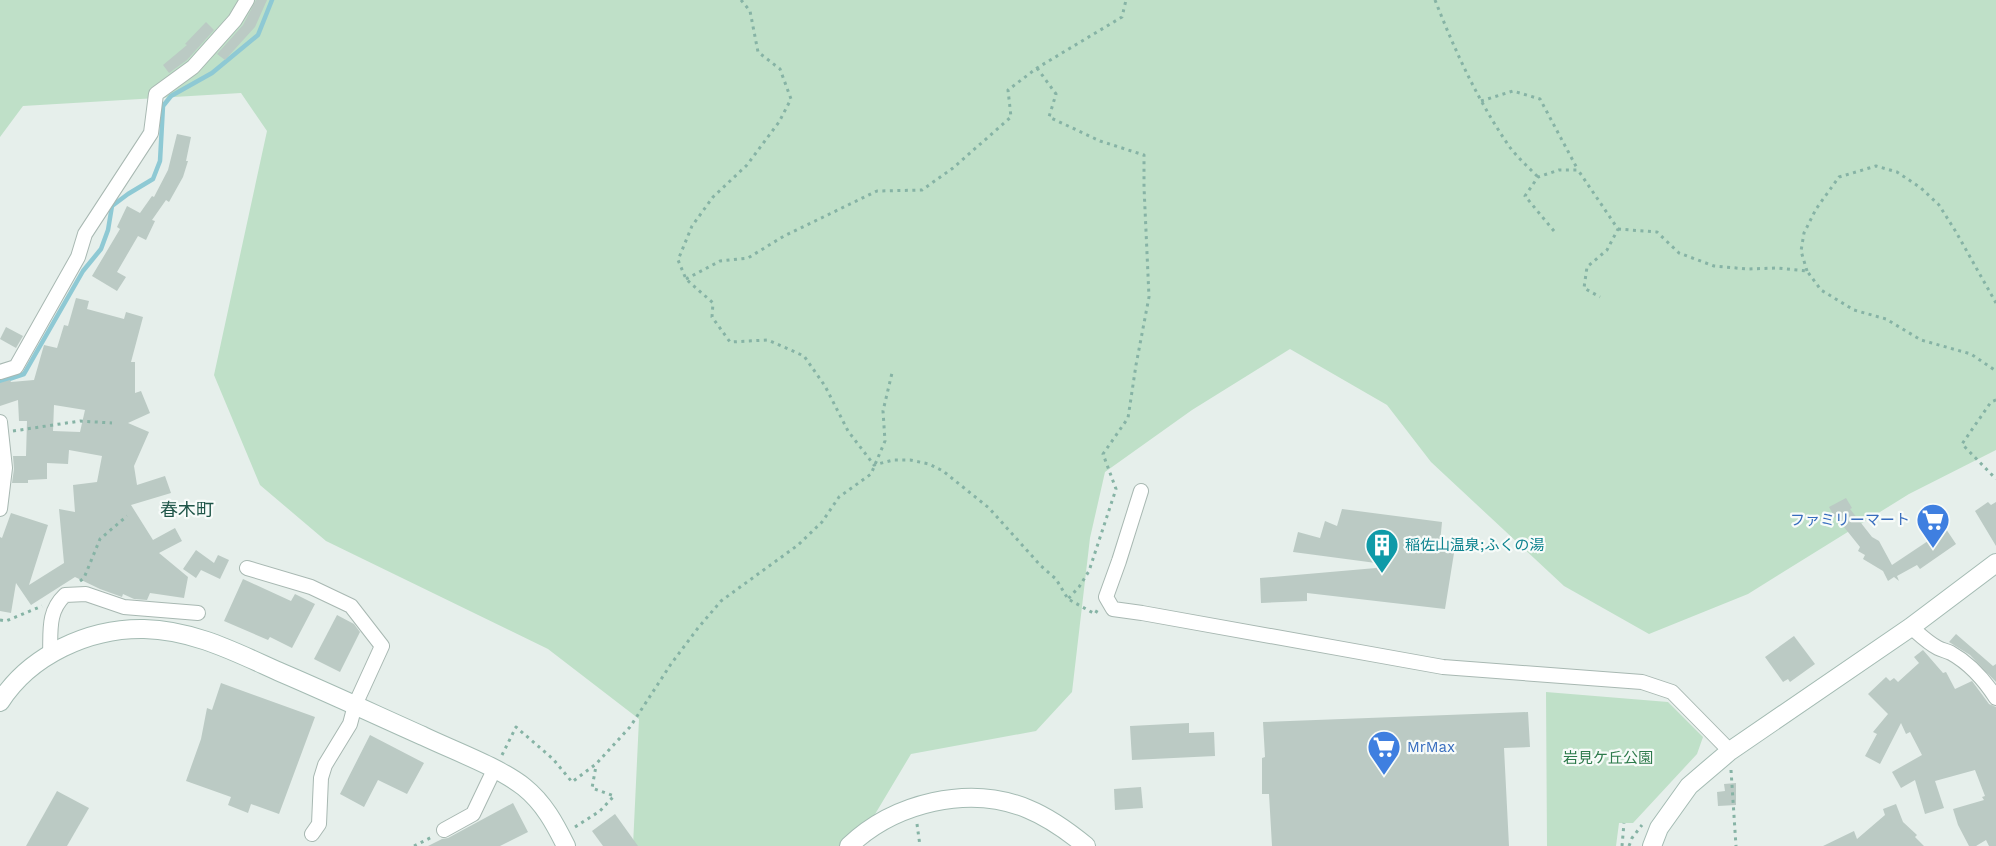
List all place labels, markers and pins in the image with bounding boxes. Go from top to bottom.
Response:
supermarket icon: ファミリーマート [1915,502,1951,549]
place label: ファミリーマート [1790,511,1910,529]
building icon: 稲佐山温泉;ふくの湯 [1364,527,1400,574]
place label: 稲佐山温泉;ふくの湯 [1405,536,1544,554]
supermarket icon: MrMax [1366,729,1402,776]
place label: MrMax [1407,738,1455,756]

